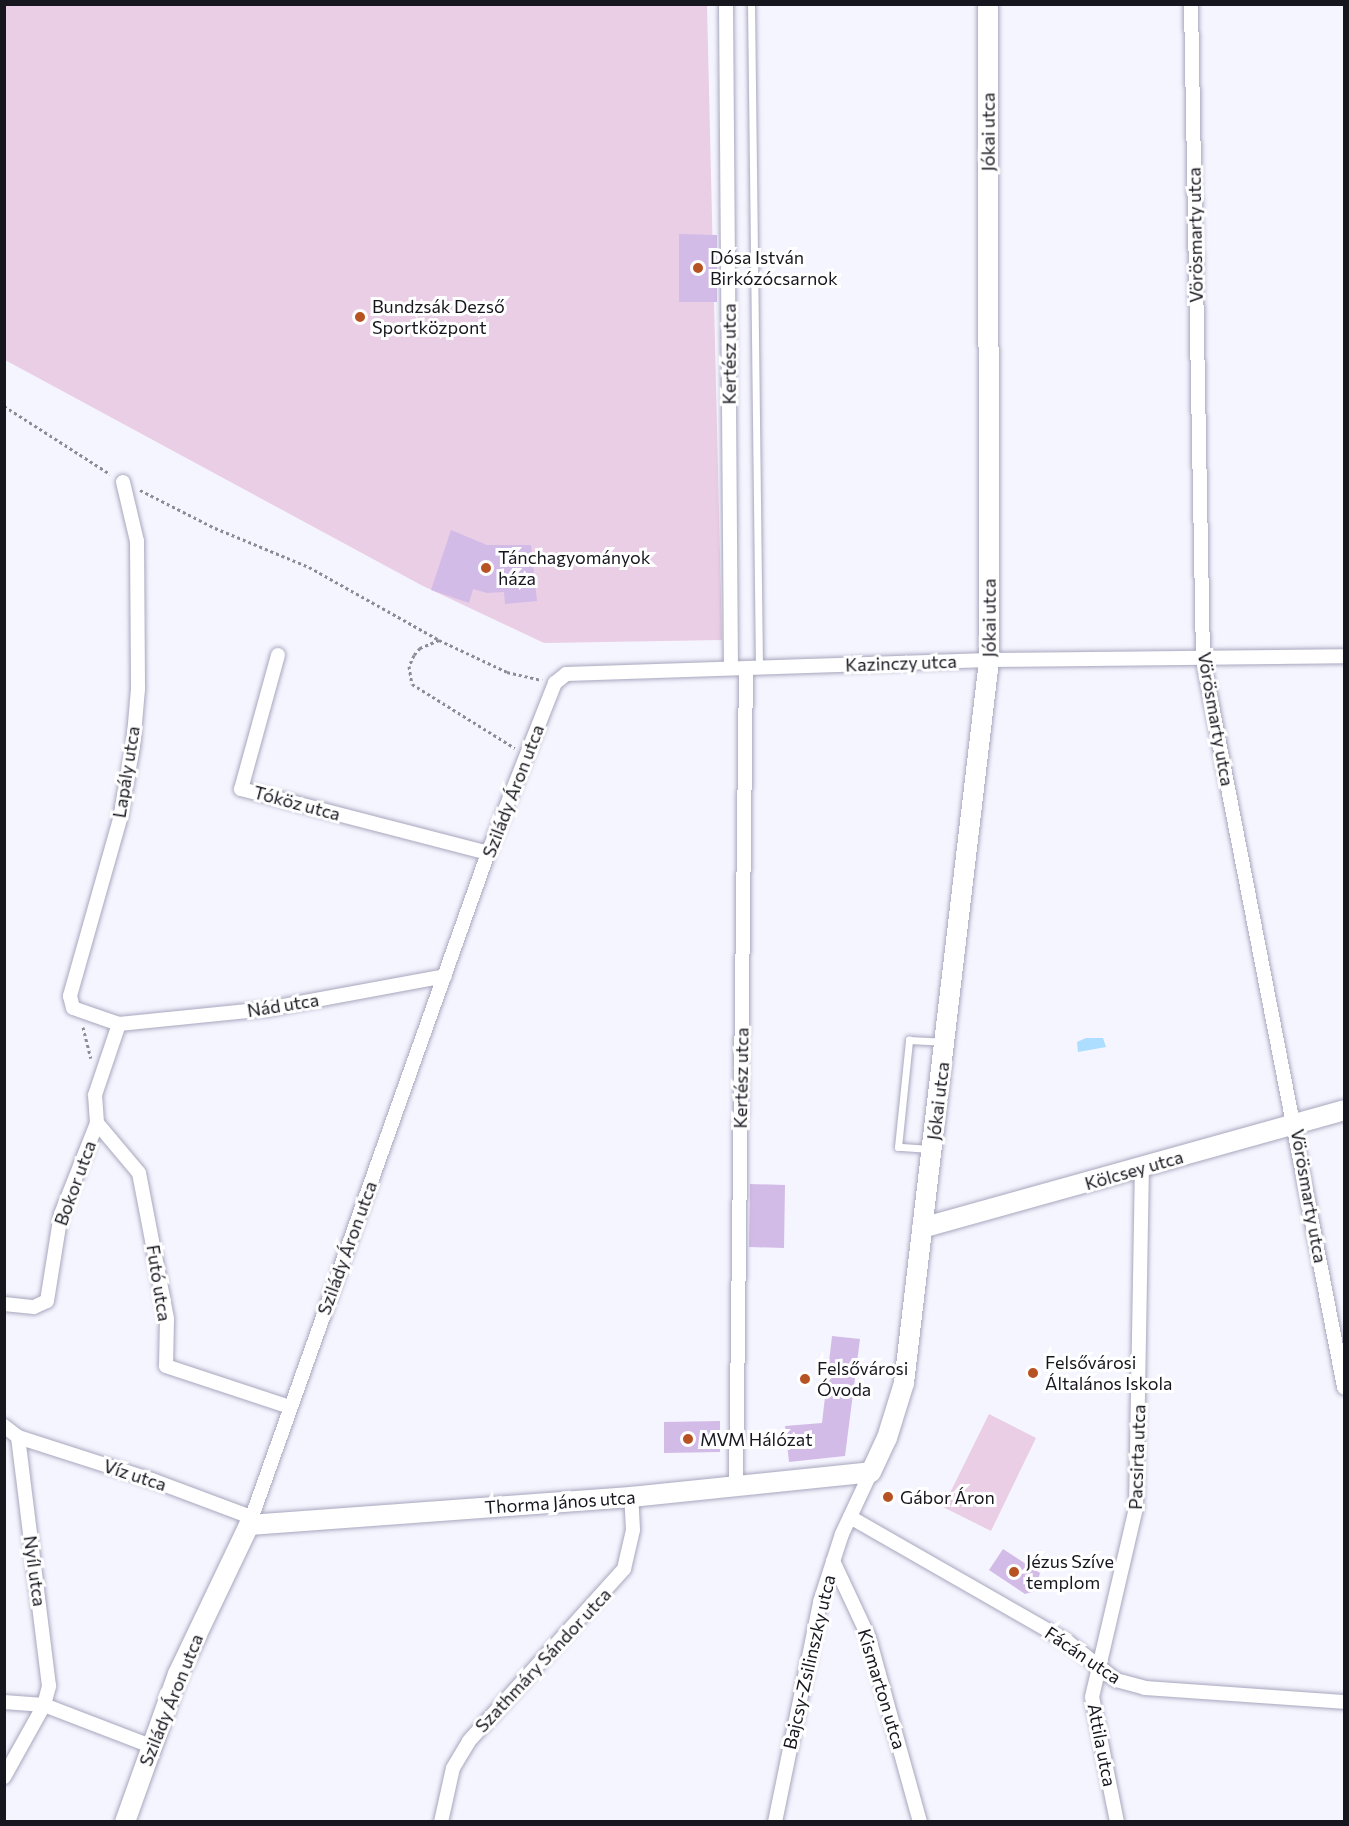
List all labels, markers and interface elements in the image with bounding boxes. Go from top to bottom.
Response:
street label: Jókai utca [977,93,999,171]
street label: Vörösmarty utca [1183,167,1207,303]
place label: Dósa István Birkózócsarnok [710,247,838,290]
marker: Dósa István Birkózócsarnok [691,261,705,275]
place label: Bundzsák Dezső Sportközpont [372,296,505,338]
street label: Kertész utca [718,303,740,405]
marker: Bundzsák Dezső Sportközpont [353,310,367,324]
place label: Tánchagyományok háza [498,547,650,590]
marker: Tánchagyományok háza [479,561,493,575]
street label: Jókai utca [978,579,1000,657]
street label: Kazinczy utca [845,650,957,676]
street label: Vörösmarty utca [1194,650,1238,788]
street label: Szilády Áron utca [478,721,548,861]
street label: Lapály utca [108,725,144,819]
street label: Tóköz utca [251,781,343,825]
street label: Nád utca [246,989,320,1021]
street label: Kertész utca [729,1027,753,1129]
street label: Jókai utca [922,1061,954,1141]
street label: Vörösmarty utca [1287,1127,1331,1265]
street label: Bokor utca [50,1138,100,1228]
street label: Kölcsey utca [1082,1146,1186,1194]
street label: Szilády Áron utca [313,1178,381,1318]
street label: Futó utca [142,1243,176,1323]
place label: Felsővárosi Általános Iskola [1045,1352,1173,1394]
place label: Felsővárosi Óvoda [817,1358,908,1400]
marker: Felsővárosi Általános Iskola [1026,1366,1040,1380]
marker: Felsővárosi Óvoda [798,1372,812,1386]
street label: Pacsirta utca [1124,1404,1150,1510]
place label: MVM Hálózat [700,1428,813,1450]
marker: MVM Hálózat [681,1432,695,1446]
street label: Víz utca [101,1455,169,1495]
street label: Thorma János utca [484,1486,636,1518]
place label: Gábor Áron [900,1486,995,1508]
marker: Gábor Áron [881,1490,895,1504]
street label: Nyíl utca [19,1534,51,1608]
place label: Jézus Szíve templom [1026,1551,1114,1594]
marker: Jézus Szíve templom [1007,1565,1021,1579]
street label: Bajcsy-Zsilinszky utca [778,1573,840,1751]
street label: Szathmáry Sándor utca [471,1583,615,1737]
street label: Fácán utca [1041,1622,1125,1688]
street label: Kismarton utca [853,1626,911,1752]
street label: Szilády Áron utca [135,1631,207,1769]
street label: Attila utca [1083,1702,1121,1788]

